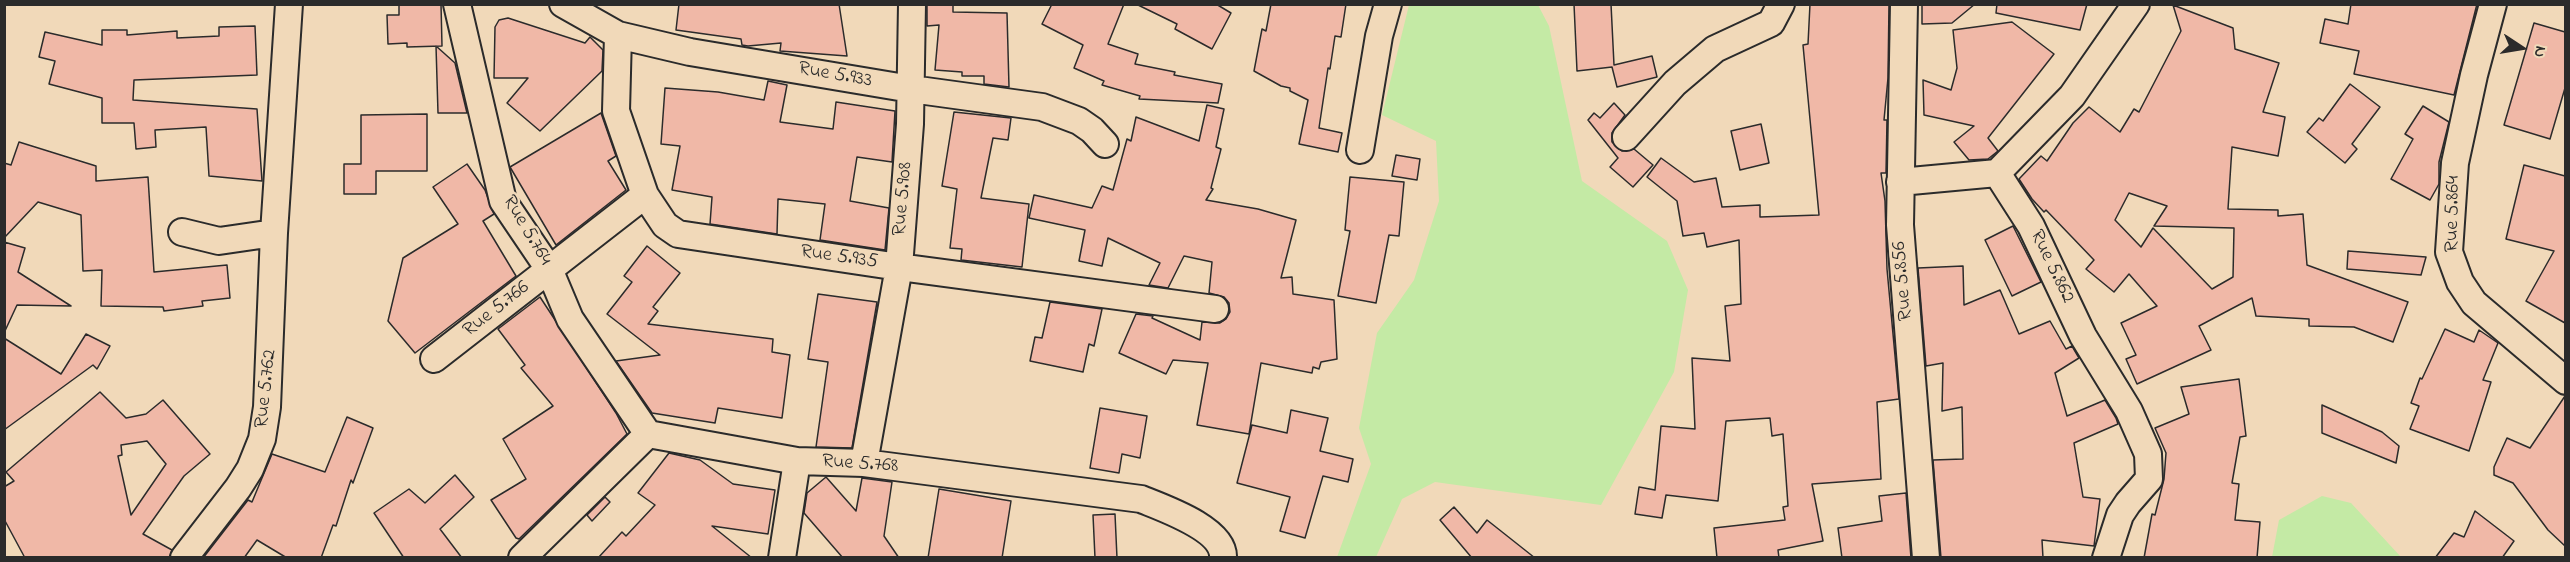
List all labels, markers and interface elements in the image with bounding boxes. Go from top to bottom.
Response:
north arrow [2492,18,2552,78]
text: N [2527,44,2552,60]
street label: Rue 5.933 [796,58,874,94]
street label: Rue 5.908 [889,161,919,237]
street label: Rue 5.864 [2441,176,2467,252]
street label: Rue 5.764 [496,192,556,270]
street label: Rue 5.862 [2023,227,2079,307]
street label: Rue 5.856 [1889,240,1919,322]
street label: Rue 5.935 [799,241,879,275]
street label: Rue 5.766 [459,277,535,343]
street label: Rue 5.762 [251,349,283,429]
street label: Rue 5.768 [821,450,899,480]

